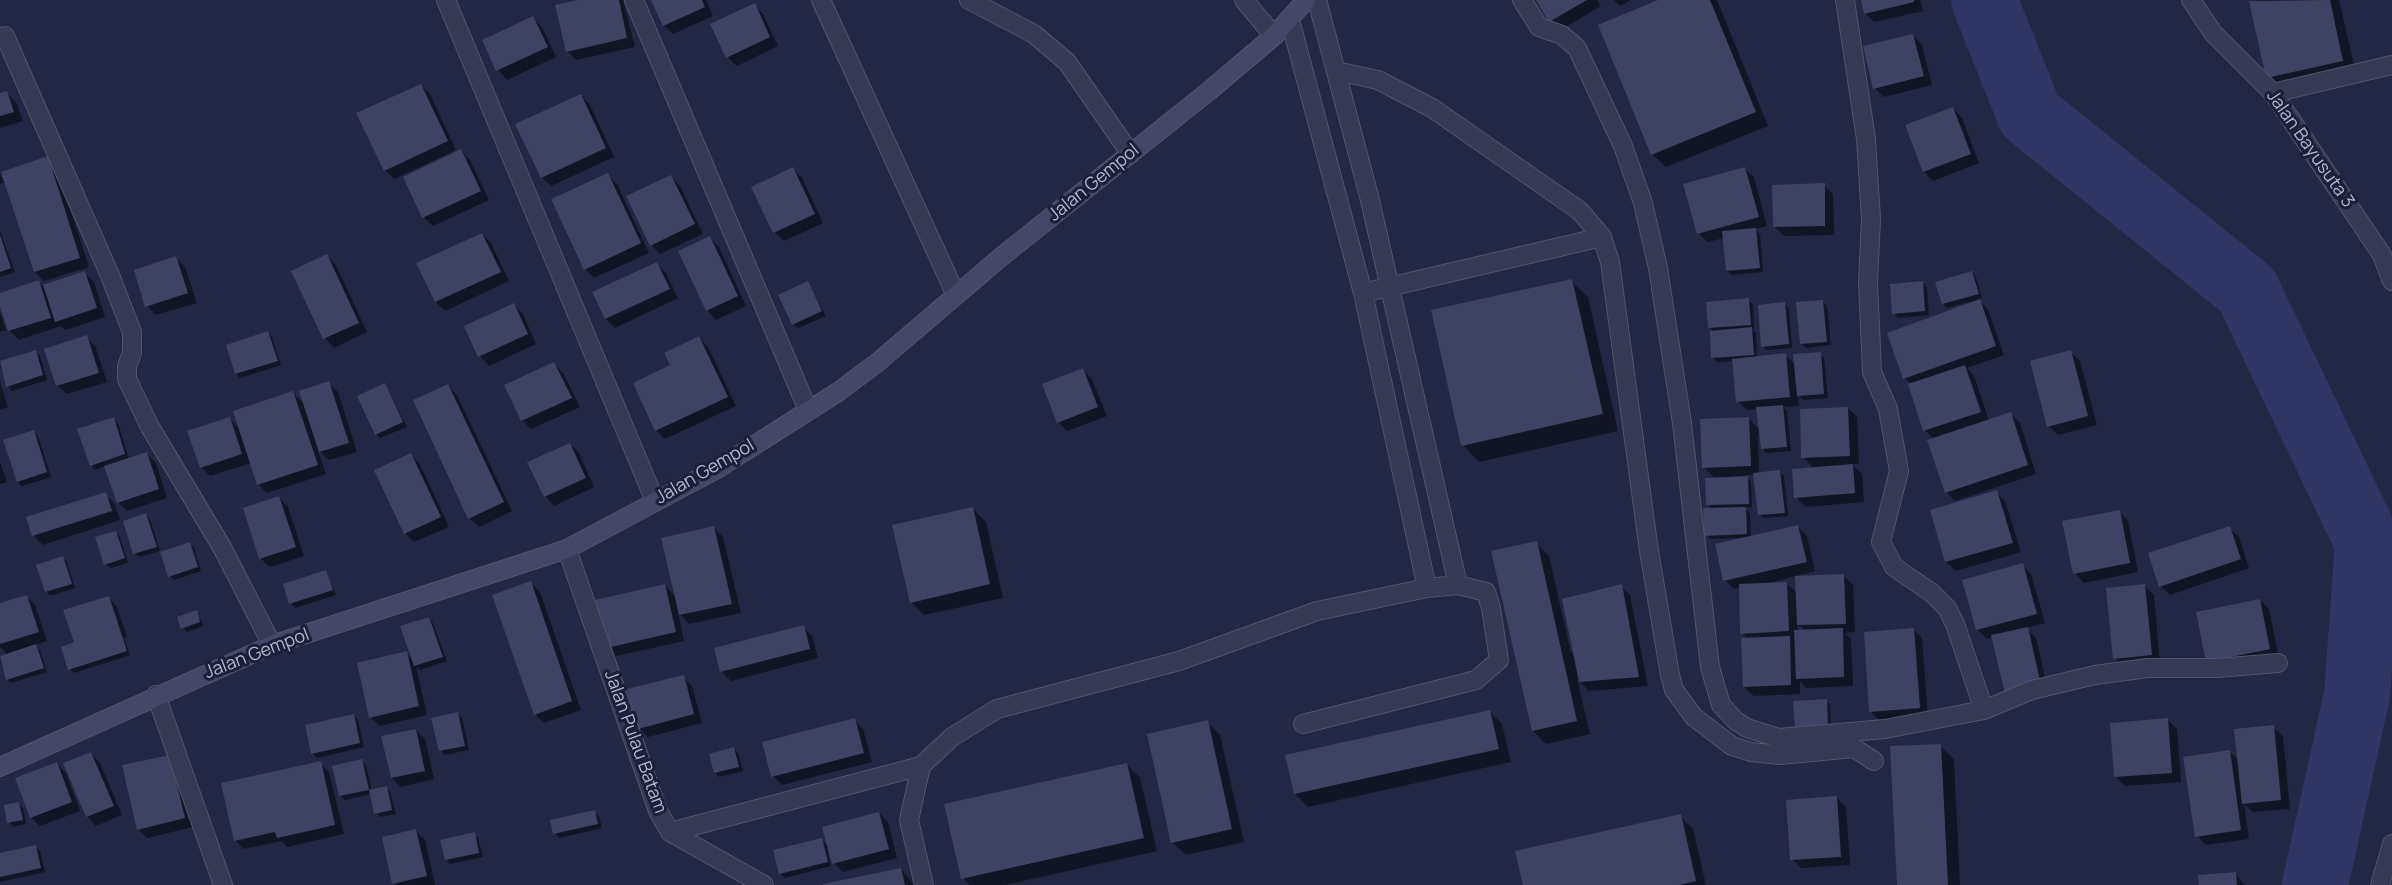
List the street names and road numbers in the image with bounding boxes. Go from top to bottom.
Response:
street label: Jalan Bayusuta 3 [2261,86,2359,212]
street label: Jalan Gempol [1044,140,1144,226]
street label: Jalan Gempol [652,435,758,509]
street label: Jalan Gempol [202,624,312,684]
street label: Jalan Pulau Batam [599,668,671,816]

